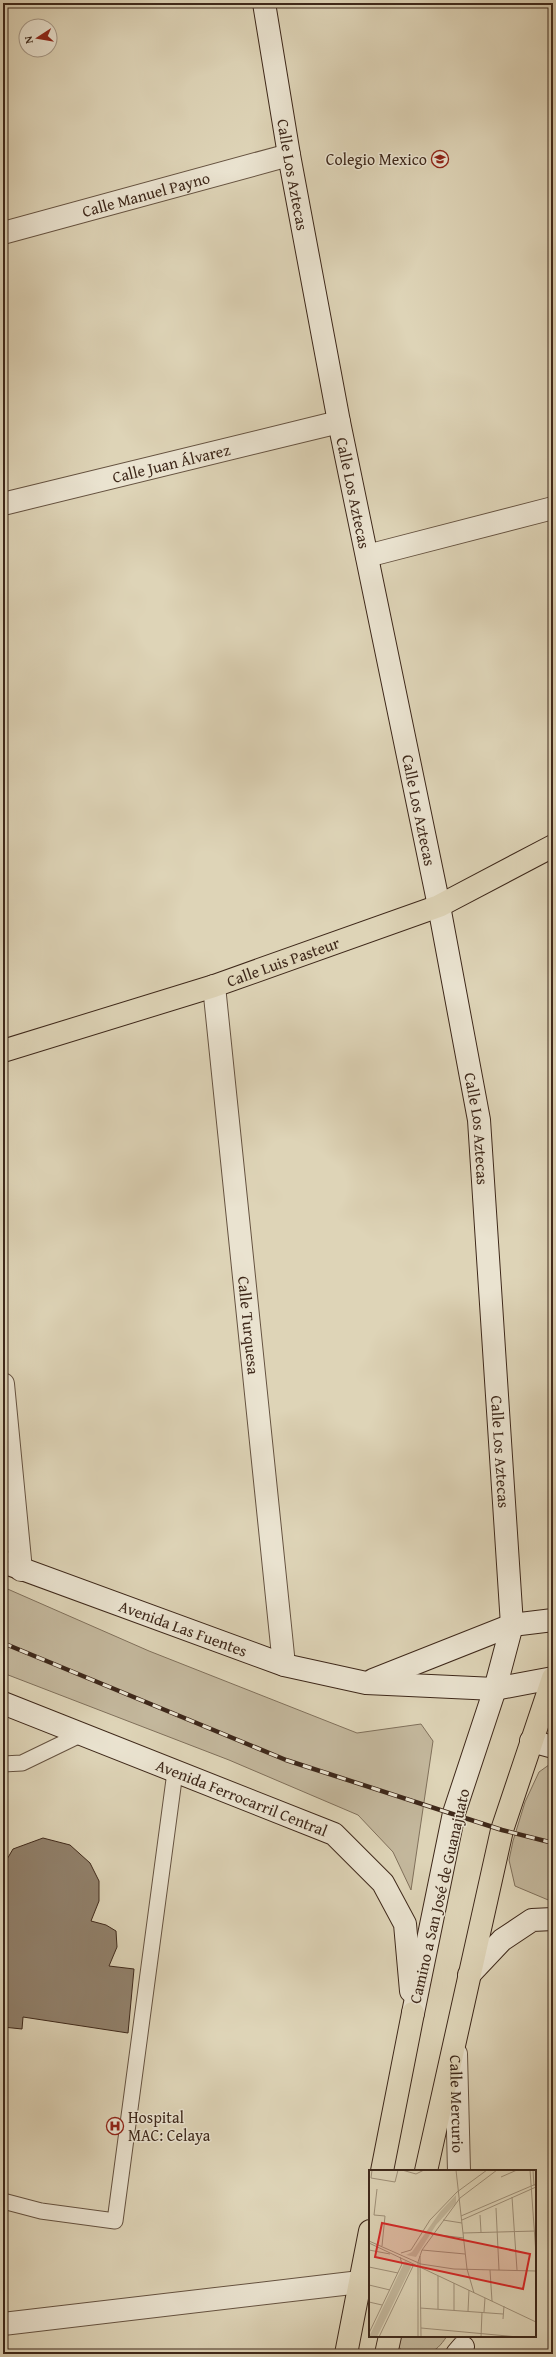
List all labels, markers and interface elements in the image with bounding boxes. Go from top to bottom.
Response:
north arrow [18,18,58,58]
text: N [19,34,37,45]
street label: Calle Los Aztecas [271,117,315,232]
place label: Colegio Mexico [326,147,427,171]
school or university icon: Colegio Mexico [430,149,450,169]
street label: Calle Manuel Payno [79,165,212,223]
street label: Calle Los Aztecas [330,435,377,551]
street label: Calle Juan Álvarez [110,437,232,489]
street label: Calle Los Aztecas [396,752,442,868]
street label: Calle Luis Pasteur [223,930,343,993]
street label: Calle Los Aztecas [458,1070,495,1186]
street label: Calle Turquesa [232,1275,266,1376]
street label: Calle Los Aztecas [485,1394,516,1509]
street label: Avenida Las Fuentes [116,1594,251,1663]
street label: Avenida Ferrocarril Central [153,1753,332,1843]
street label: Camino a San José de Guanajuato [403,1786,475,2006]
street label: Calle Mercurio [444,2055,471,2153]
place label: Hospital MAC: Celaya [128,2105,211,2147]
hospital icon: Hospital MAC: Celaya [105,2116,125,2136]
inset map [369,2170,536,2337]

